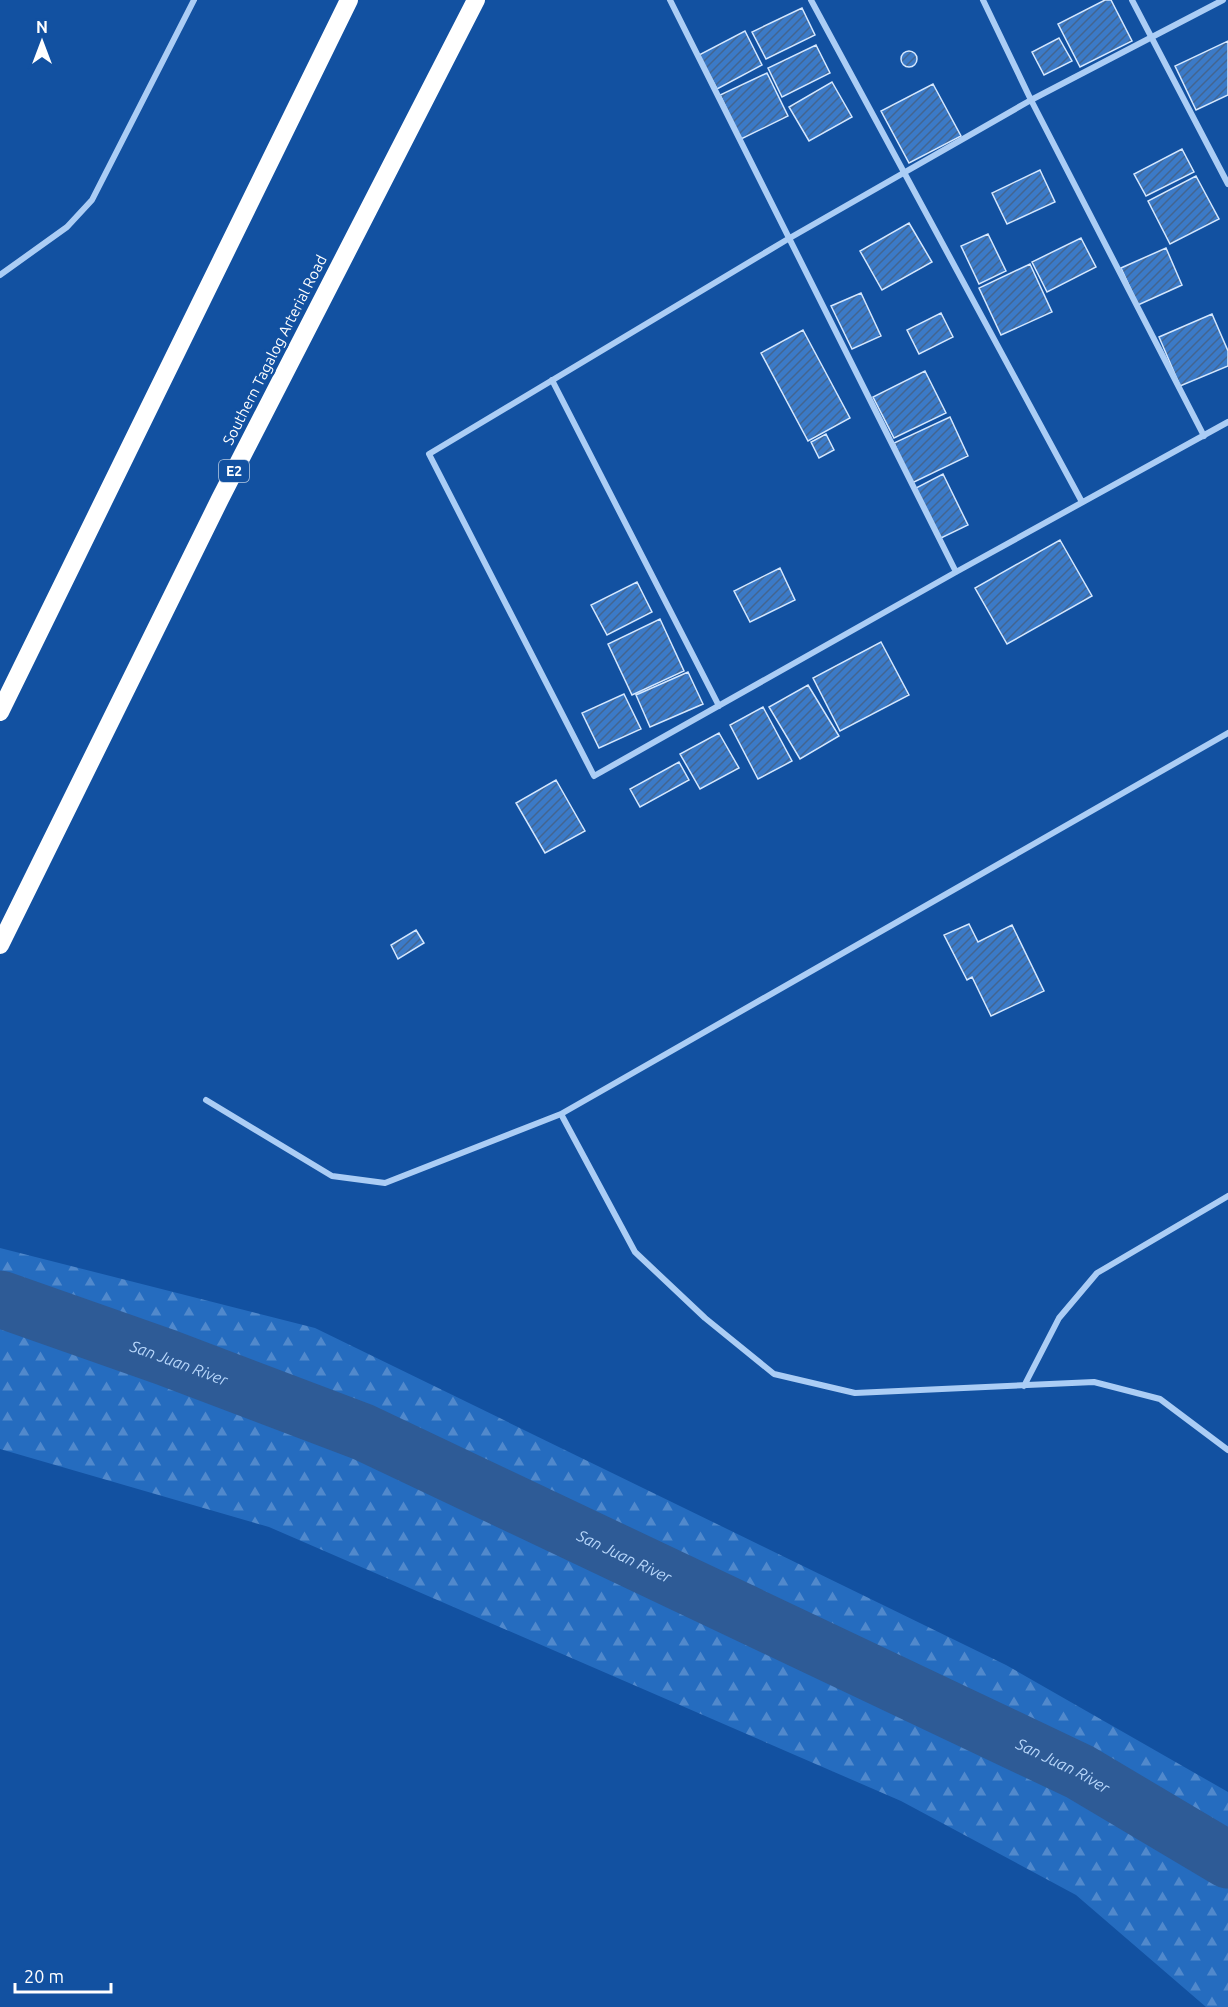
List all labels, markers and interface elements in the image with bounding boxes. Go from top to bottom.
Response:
north arrow [12,12,72,72]
text: N [36,18,48,36]
street label: Southern Tagalog Arterial Road [219,252,330,448]
road number: E2 [219,460,249,482]
water label: San Juan River [127,1336,231,1389]
water label: San Juan River [573,1525,675,1586]
water label: San Juan River [1013,1734,1114,1797]
scale bar [15,1956,111,1994]
text: 20 m [24,1966,64,1986]

